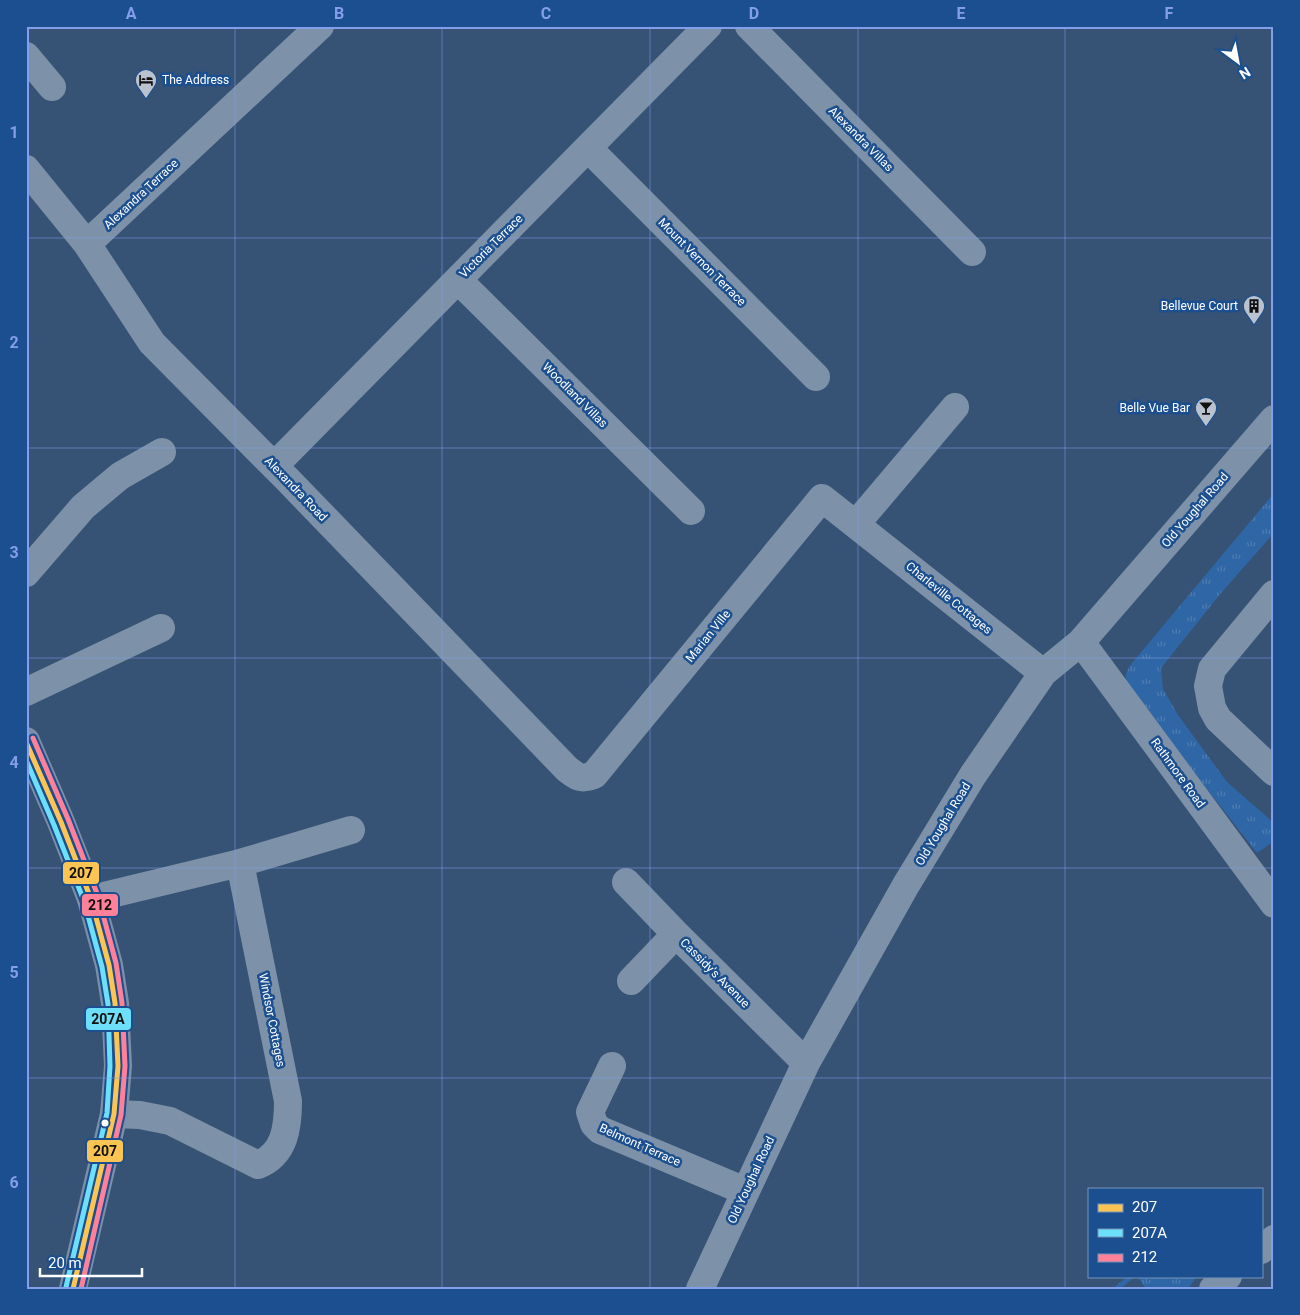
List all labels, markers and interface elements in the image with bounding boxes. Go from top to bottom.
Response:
text: A [126,4,137,23]
text: B [334,4,344,23]
text: C [541,4,551,23]
text: D [749,4,759,23]
text: E [957,4,966,23]
text: F [1165,4,1174,23]
north arrow [1212,38,1262,88]
text: N [1236,64,1253,82]
hotel icon: The Address [134,68,158,99]
place label: The Address [162,73,229,87]
street label: Alexandra Villas [826,104,896,174]
text: 1 [9,123,19,142]
street label: Alexandra Terrace [101,156,181,232]
street label: Victoria Terrace [456,211,526,281]
street label: Mount Vernon Terrace [655,215,749,309]
building icon: Bellevue Court [1242,294,1266,325]
place label: Bellevue Court [1161,299,1238,313]
text: 2 [9,333,19,352]
street label: Woodland Villas [540,360,610,430]
bar icon: Belle Vue Bar [1194,396,1218,427]
place label: Belle Vue Bar [1119,401,1190,415]
street label: Alexandra Road [262,454,330,524]
street label: Old Youghal Road [1159,470,1231,550]
text: 3 [9,543,19,562]
street label: Charleville Cottages [903,559,995,637]
street label: Marian Ville [683,607,733,665]
street label: Rathmore Road [1148,735,1208,811]
text: 4 [9,753,19,772]
street label: Old Youghal Road [913,780,973,868]
line badge: 207 [62,861,100,885]
text: 207 [69,865,93,881]
line badge: 212 [81,893,119,917]
text: 212 [88,897,112,913]
street label: Cassidy's Avenue [677,935,753,1011]
text: 5 [9,963,19,982]
street label: Windsor Cottages [256,972,288,1068]
line badge: 207A [85,1007,132,1031]
text: 207A [91,1011,125,1027]
unlabelled marker [100,1118,110,1128]
street label: Belmont Terrace [597,1121,683,1169]
street label: Old Youghal Road [725,1134,777,1226]
line badge: 207 [86,1139,124,1163]
text: 207 [93,1143,117,1159]
text: 6 [9,1173,19,1192]
legend [1088,1188,1262,1278]
text: 207 [1132,1198,1157,1216]
text: 207A [1132,1224,1167,1242]
scale bar [40,1245,142,1277]
text: 212 [1132,1248,1157,1266]
text: 20 m [48,1254,82,1272]

